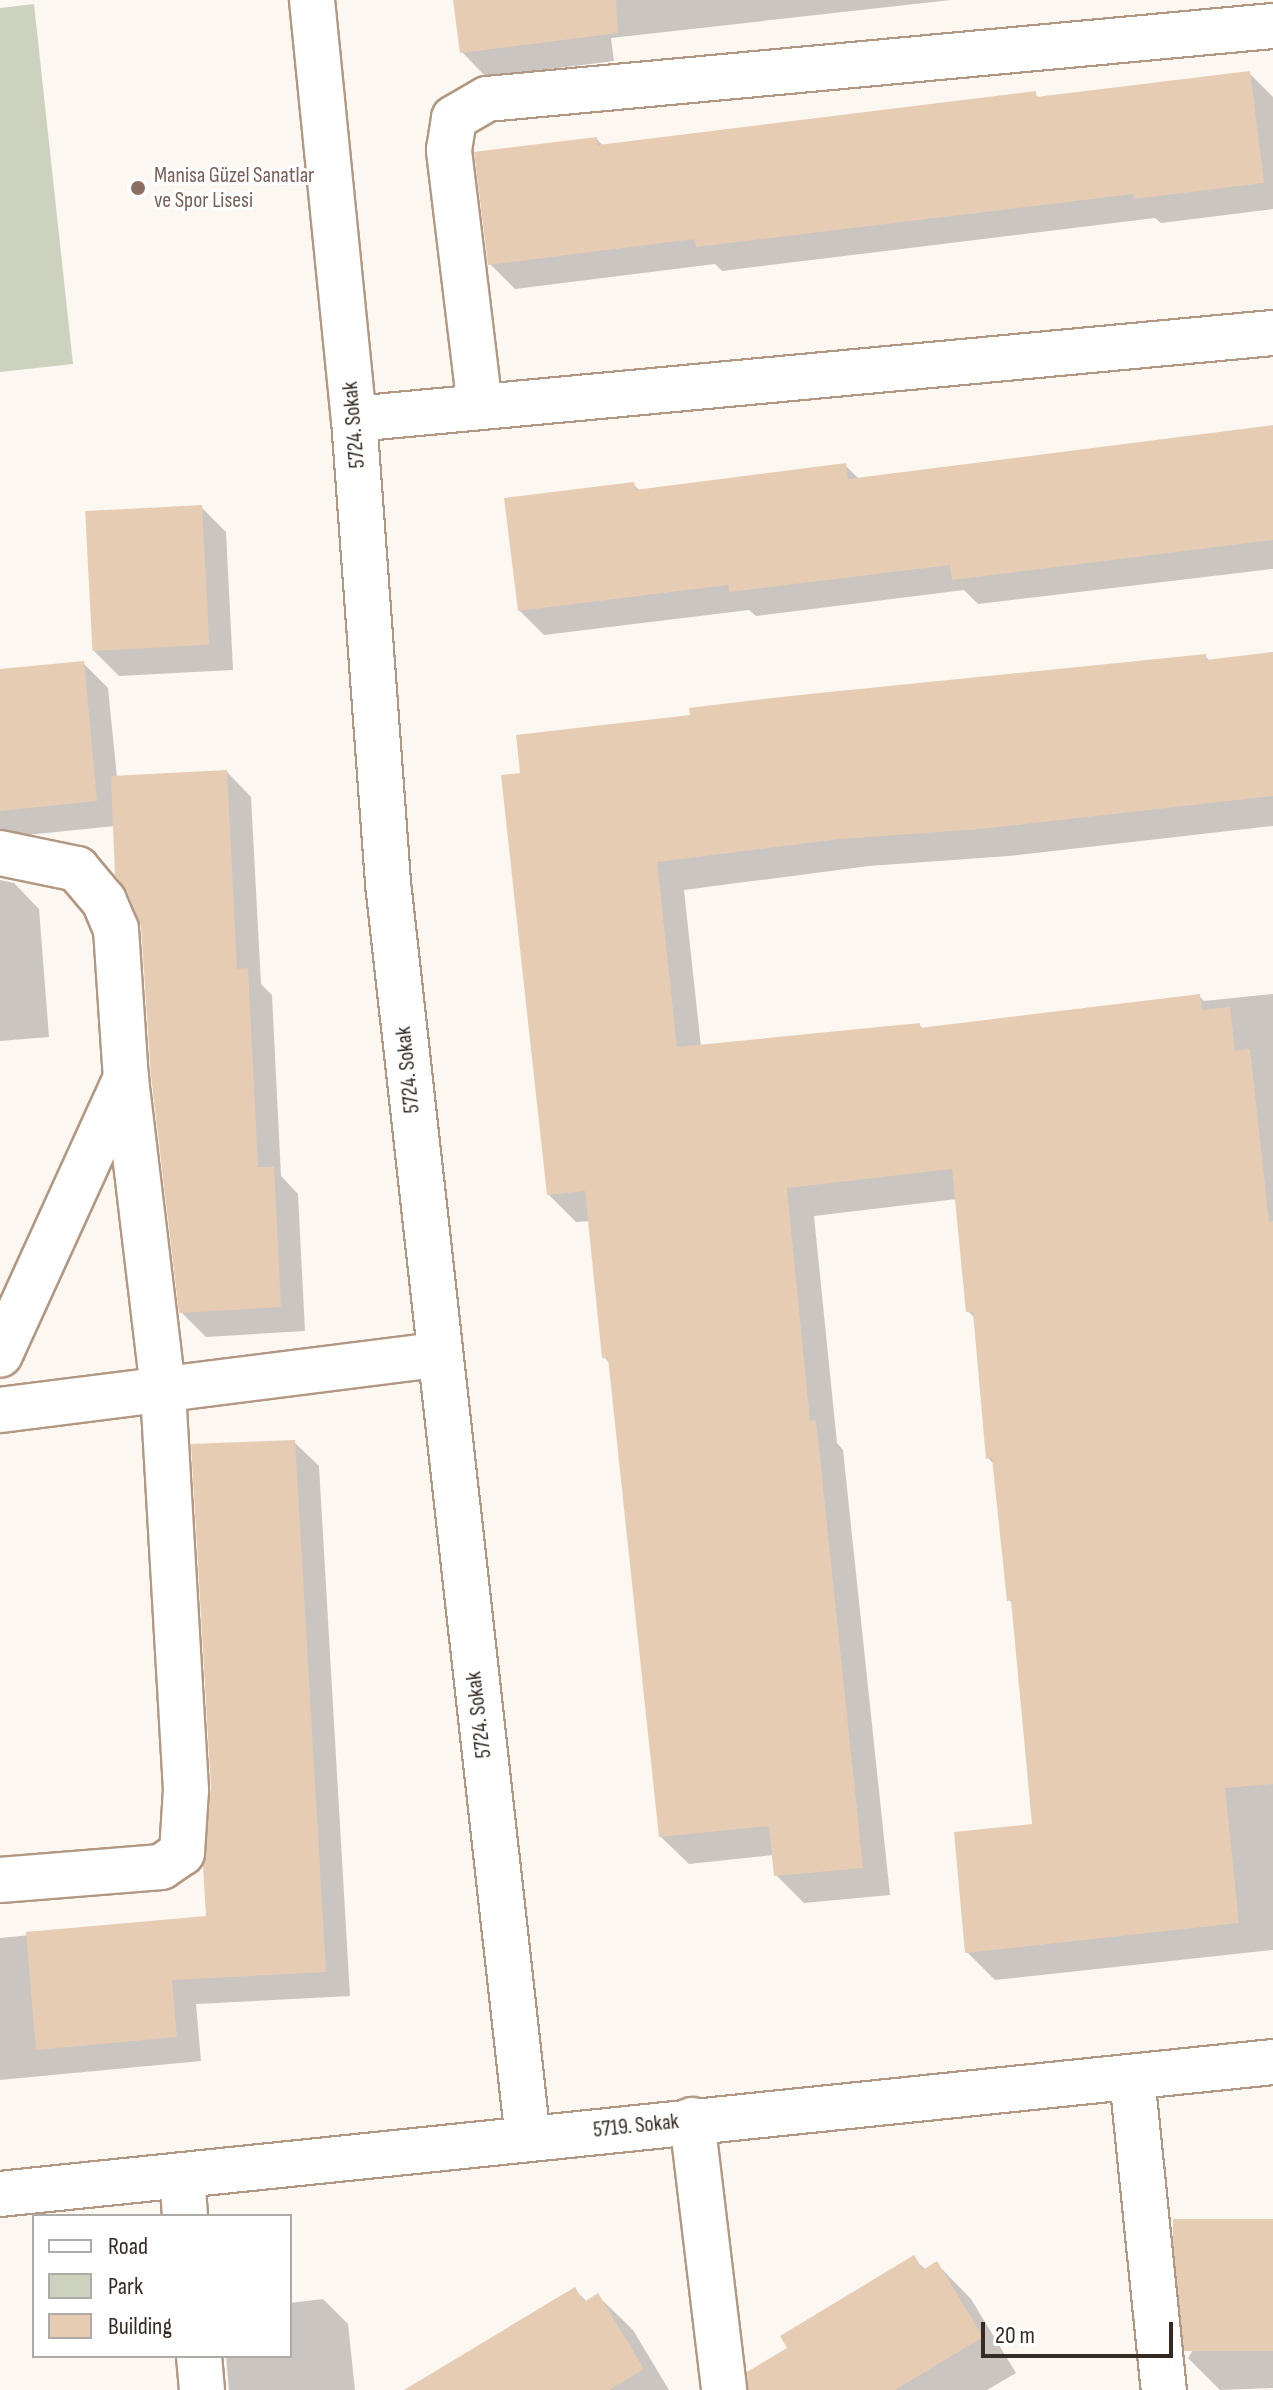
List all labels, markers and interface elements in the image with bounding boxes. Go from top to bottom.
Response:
place label: Manisa Güzel Sanatlar ve Spor Lisesi [154,162,314,214]
marker: Manisa Güzel Sanatlar ve Spor Lisesi [129,179,147,197]
street label: 5724. Sokak [337,380,371,470]
street label: 5724. Sokak [390,1025,426,1115]
street label: 5724. Sokak [461,1670,497,1760]
street label: 5719. Sokak [592,2108,680,2144]
legend [32,2214,292,2358]
text: Road [108,2232,148,2261]
text: Park [108,2272,143,2301]
scale bar [985,2306,1177,2356]
text: Building [108,2312,172,2341]
text: 20 m [995,2321,1035,2350]

